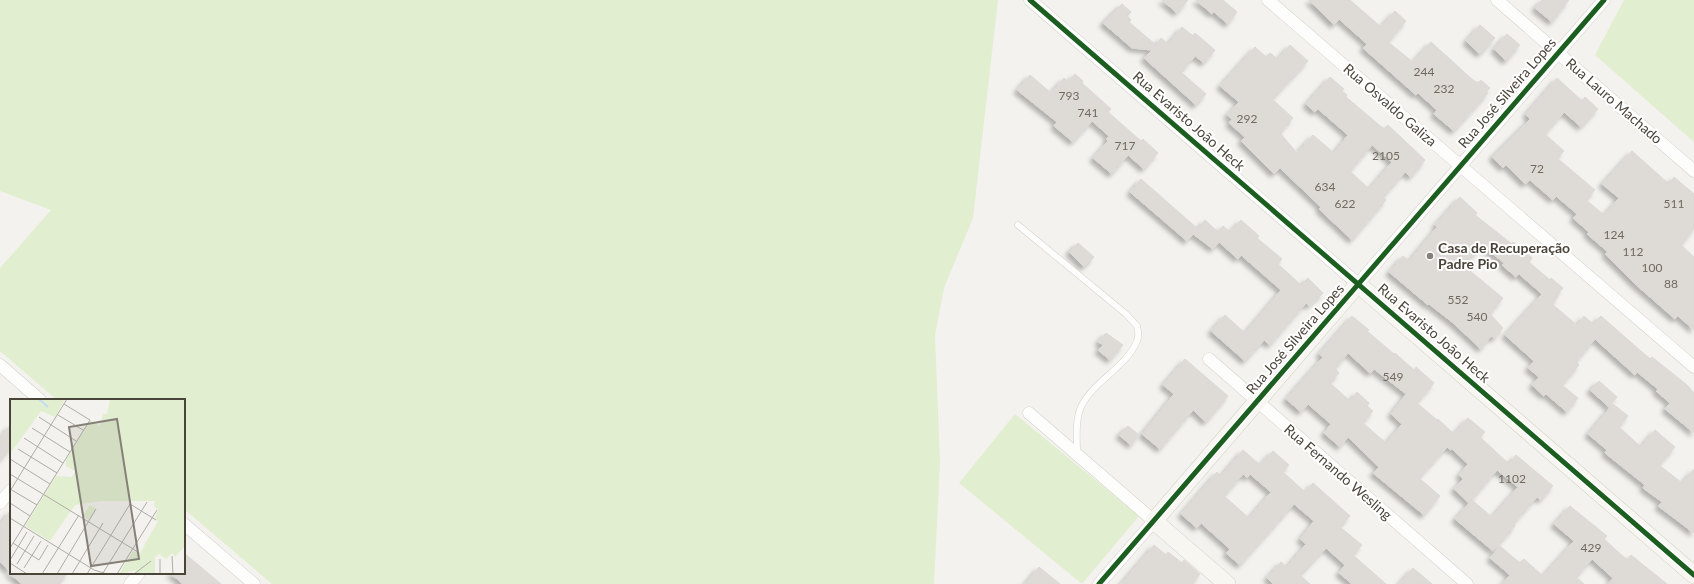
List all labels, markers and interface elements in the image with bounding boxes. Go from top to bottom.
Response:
street label: Rua José Silveira Lopes [1454,34,1559,151]
street label: Rua Lauro Machado [1563,54,1666,147]
street label: Rua Osvaldo Galiza [1340,60,1440,150]
house number: 244 [1414,64,1434,79]
street label: Rua Evaristo João Heck [1130,67,1250,175]
house number: 232 [1434,81,1454,96]
house number: 793 [1059,88,1079,103]
house number: 741 [1078,105,1098,120]
house number: 292 [1237,111,1257,126]
house number: 717 [1115,138,1135,153]
house number: 2105 [1372,148,1400,163]
house number: 72 [1530,161,1544,176]
house number: 634 [1315,179,1335,194]
house number: 622 [1335,196,1355,211]
house number: 511 [1664,196,1684,211]
house number: 124 [1604,227,1624,242]
place label: Casa de Recuperação Padre Pio [1438,239,1570,272]
house number: 112 [1623,244,1643,259]
marker: Casa de Recuperação Padre Pio [1425,251,1435,261]
house number: 100 [1642,260,1662,275]
house number: 88 [1664,276,1678,291]
street label: Rua Evaristo João Heck [1375,279,1495,387]
street label: Rua José Silveira Lopes [1242,280,1347,397]
house number: 552 [1448,292,1468,307]
house number: 540 [1467,309,1487,324]
house number: 549 [1383,369,1403,384]
inset map [10,399,185,574]
street label: Rua Fernando Wesling [1281,420,1396,523]
house number: 1102 [1498,471,1526,486]
house number: 429 [1581,540,1601,555]

